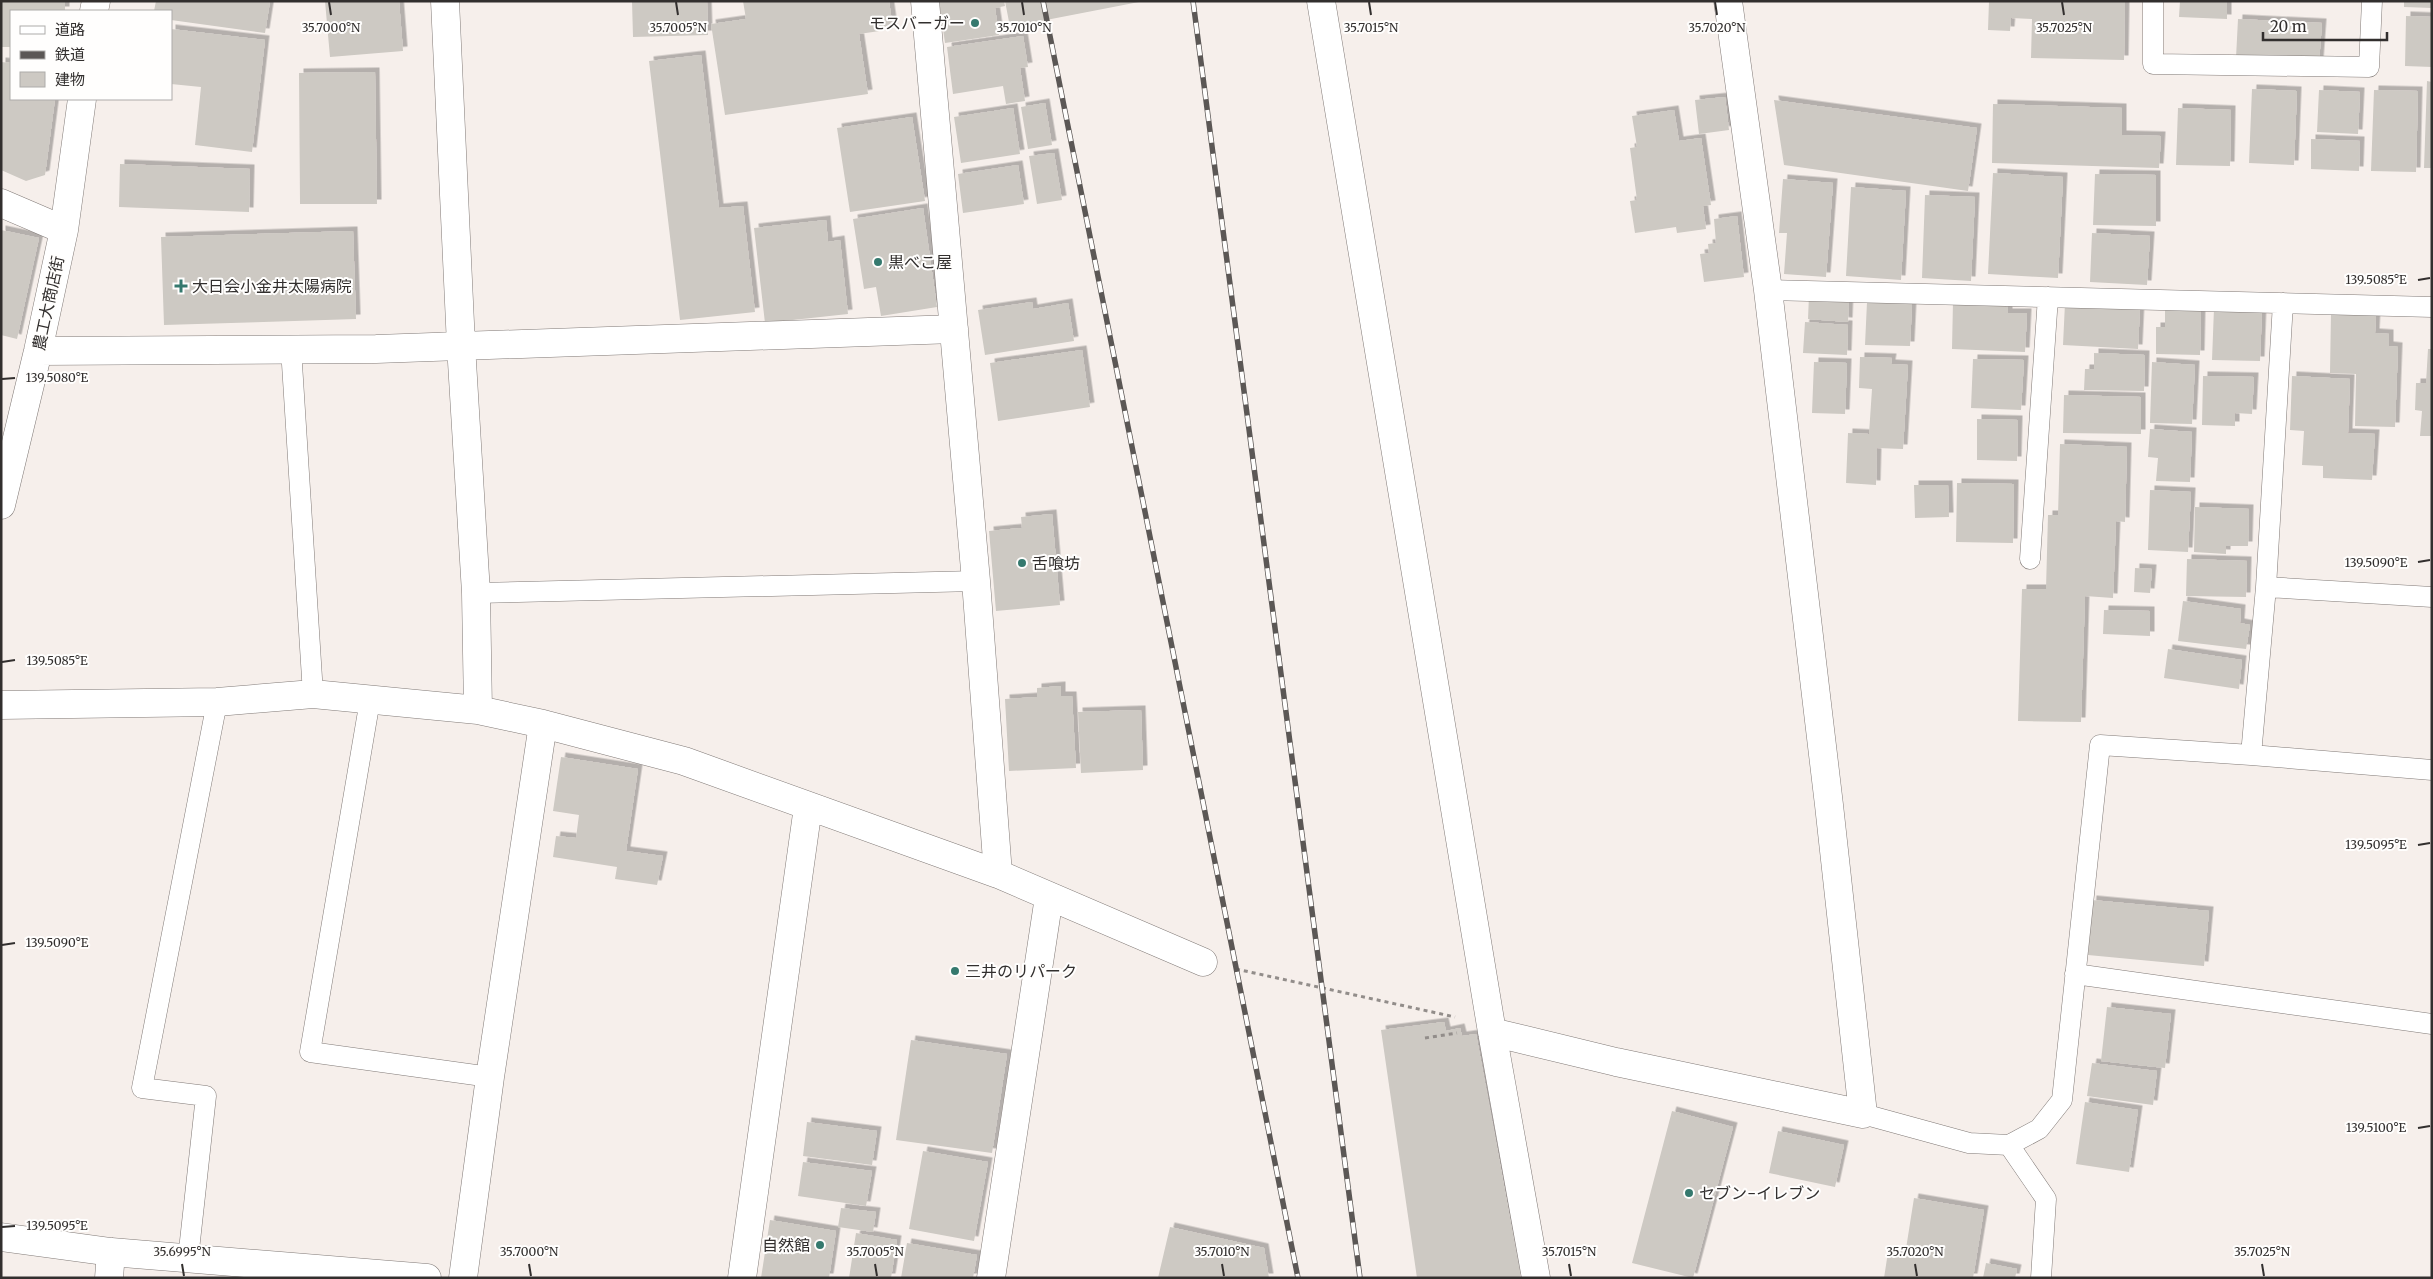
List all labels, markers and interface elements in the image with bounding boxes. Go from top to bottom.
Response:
legend [10,10,172,100]
scale bar [2263,10,2387,42]
place label: モスバーガー [869,13,965,33]
marker: モスバーガー [969,17,981,29]
text: 20 m [2270,17,2307,36]
text: 道路 [55,20,85,39]
text: 35.7000°N [302,20,361,35]
text: 35.7005°N [649,20,707,35]
text: 35.7010°N [996,20,1052,35]
text: 35.7015°N [1344,20,1399,35]
text: 35.7020°N [1688,20,1746,35]
text: 35.7025°N [2036,20,2093,35]
text: 鉄道 [55,45,85,64]
text: 建物 [55,70,85,89]
place label: 黒べこ屋 [888,252,952,272]
street label: 農工大商店街 [28,254,68,352]
marker: 黒べこ屋 [872,256,884,268]
text: 139.5085°E [2345,272,2407,287]
place label: 大日会小金井太陽病院 [192,276,352,296]
marker: 大日会小金井太陽病院 [174,279,188,293]
text: 139.5080°E [26,370,89,385]
place label: 舌喰坊 [1032,553,1080,573]
text: 139.5090°E [2345,555,2408,570]
marker: 舌喰坊 [1016,557,1028,569]
text: 139.5085°E [26,653,88,668]
text: 139.5095°E [2345,837,2407,852]
text: 139.5090°E [26,935,89,950]
place label: 三井のリパーク [965,961,1077,981]
marker: 三井のリパーク [949,965,961,977]
text: 139.5100°E [2346,1120,2406,1135]
place label: セブン-イレブン [1699,1183,1820,1203]
marker: セブン-イレブン [1683,1187,1695,1199]
text: 139.5095°E [26,1218,88,1233]
place label: 自然館 [762,1235,810,1255]
marker: 自然館 [814,1239,826,1251]
text: 35.6995°N [153,1244,211,1259]
text: 35.7000°N [500,1244,559,1259]
text: 35.7005°N [846,1244,904,1259]
text: 35.7010°N [1194,1244,1250,1259]
text: 35.7015°N [1542,1244,1597,1259]
text: 35.7020°N [1886,1244,1944,1259]
text: 35.7025°N [2234,1244,2291,1259]

